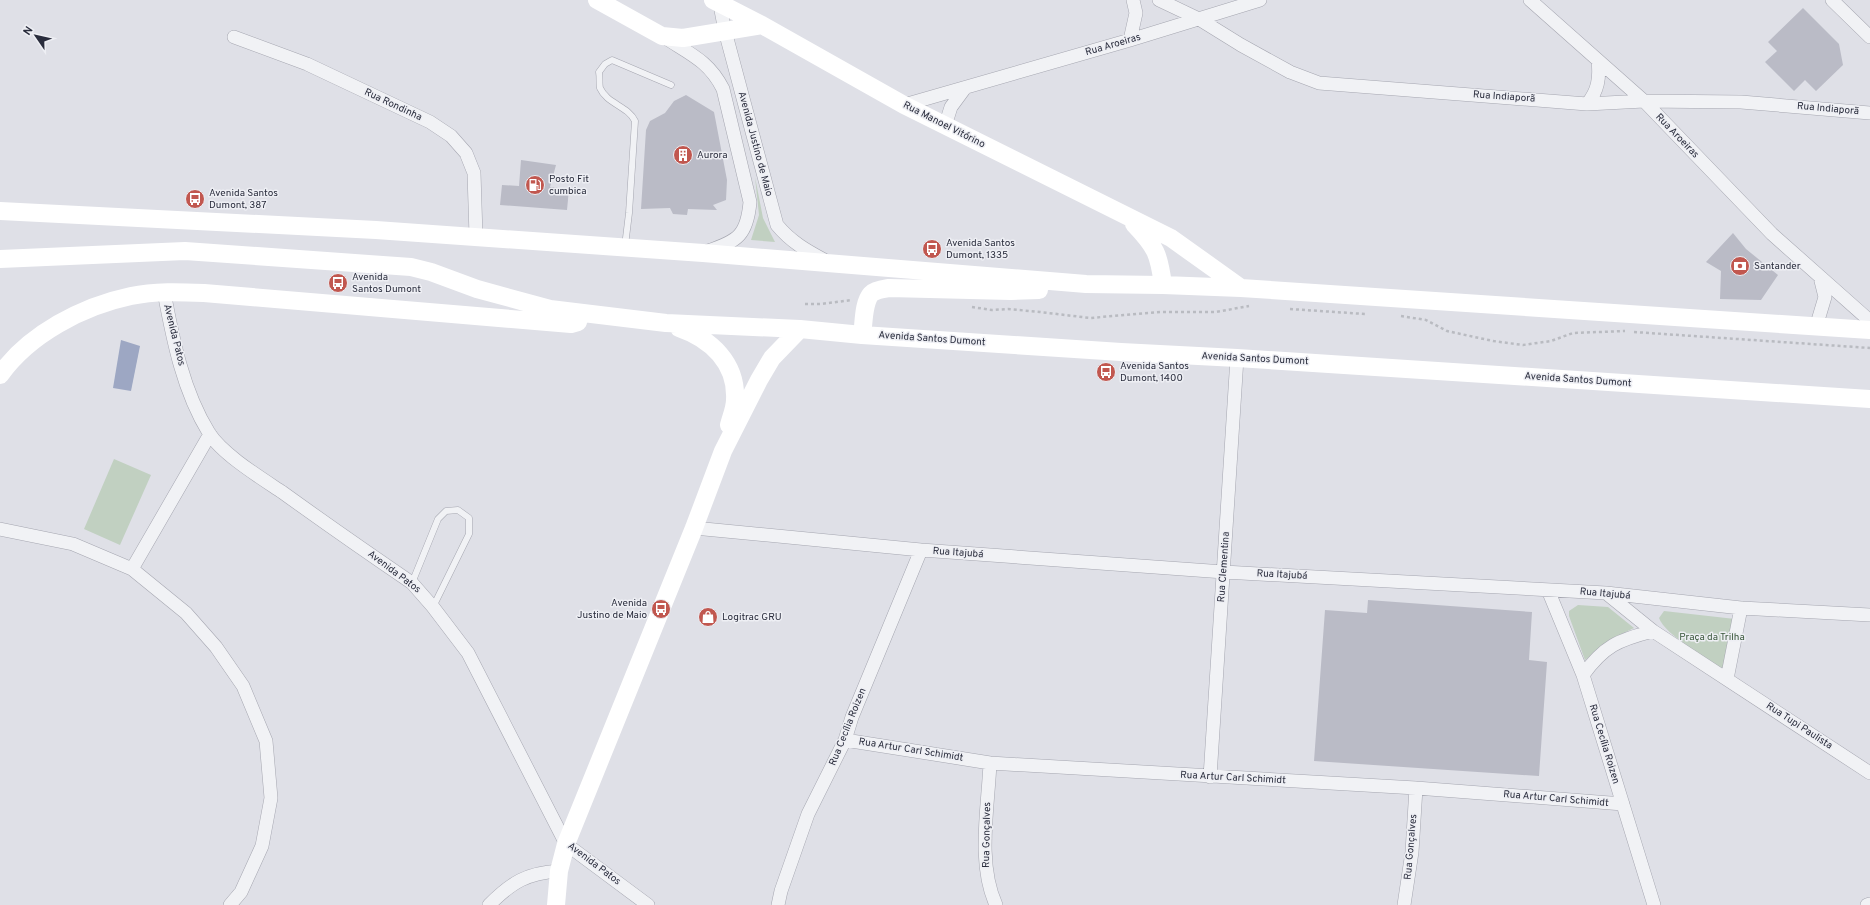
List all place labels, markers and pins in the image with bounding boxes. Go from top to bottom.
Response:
building icon: Aurora [672,144,694,166]
place label: Aurora [697,149,728,162]
place label: Posto Fit cumbica [549,173,589,198]
fuel station icon: Posto Fit cumbica [524,174,546,196]
place label: Avenida Santos Dumont, 387 [209,187,278,212]
bus stop icon: Avenida Santos Dumont, 387 [184,188,206,210]
place label: Avenida Santos Dumont, 1335 [946,237,1015,262]
bus stop icon: Avenida Santos Dumont, 1335 [921,238,943,260]
bank icon: Santander [1729,255,1751,277]
place label: Santander [1754,260,1801,273]
place label: Avenida Santos Dumont [352,271,421,296]
bus stop icon: Avenida Santos Dumont [327,272,349,294]
place label: Avenida Santos Dumont, 1400 [1120,360,1189,385]
bus stop icon: Avenida Santos Dumont, 1400 [1095,361,1117,383]
place label: Avenida Justino de Maio [577,597,647,622]
bus stop icon: Avenida Justino de Maio [650,598,672,620]
shop icon: Logitrac GRU [697,606,719,628]
place label: Logitrac GRU [722,611,782,624]

